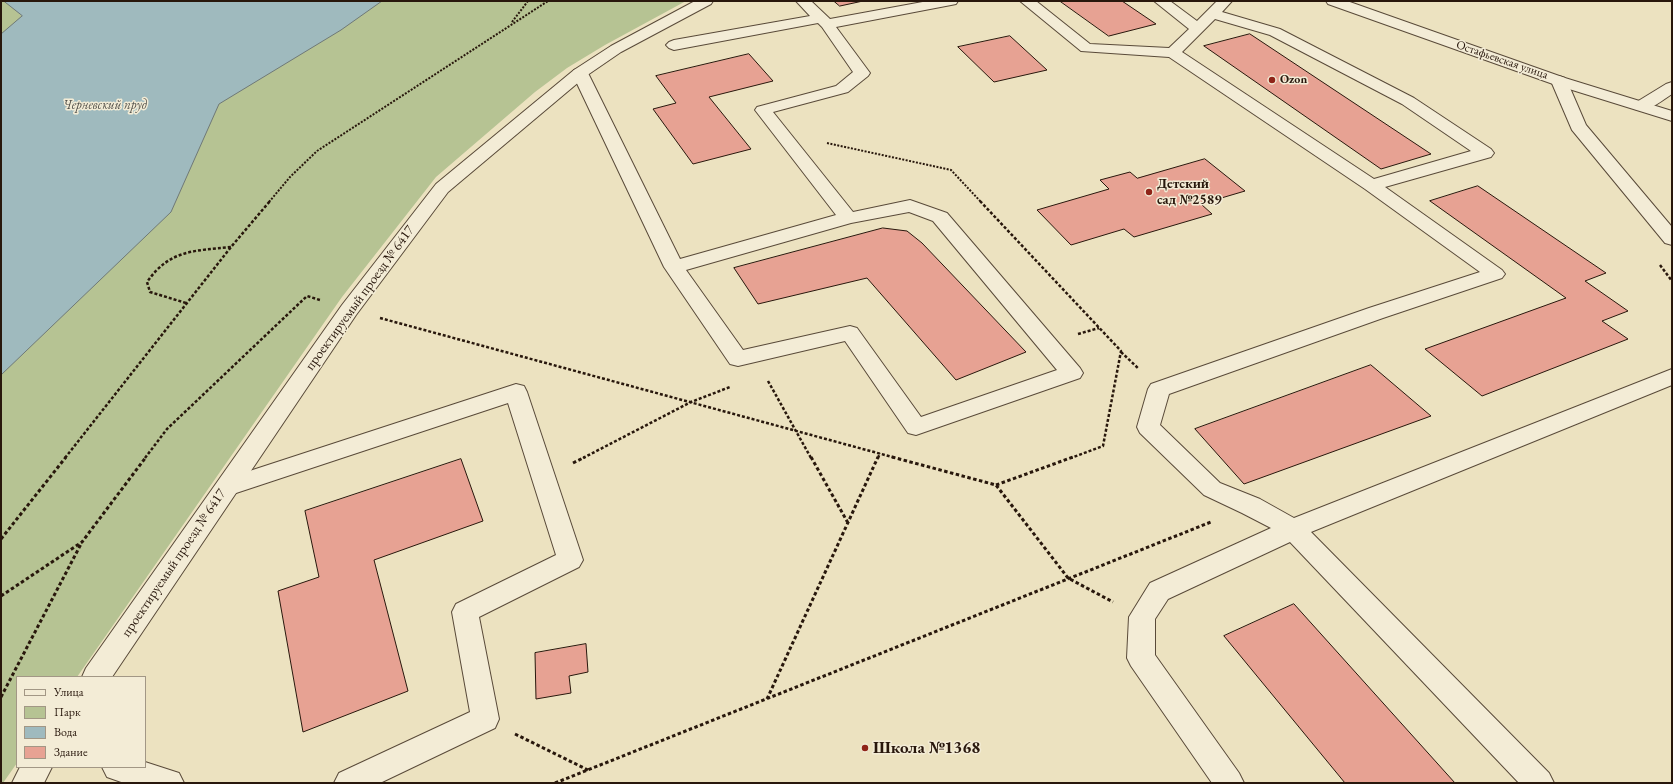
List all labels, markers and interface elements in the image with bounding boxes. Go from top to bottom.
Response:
street label: Остафьевская улица [1454,38,1550,82]
place label: Ozon [1280,73,1307,87]
marker: Ozon [1267,75,1277,85]
water label: Черневский пруд [63,97,147,113]
place label: Детский сад №2589 [1157,176,1222,208]
marker: Детский сад №2589 [1144,187,1154,197]
street label: проектируемый проезд № 6417 [302,222,418,374]
street label: проектируемый проезд № 6417 [118,486,230,640]
legend [16,676,146,768]
text: Улица [54,684,84,700]
text: Парк [54,704,81,720]
text: Вода [54,724,77,740]
place label: Школа №1368 [873,738,980,758]
marker: Школа №1368 [860,743,870,753]
text: Здание [54,744,88,760]

